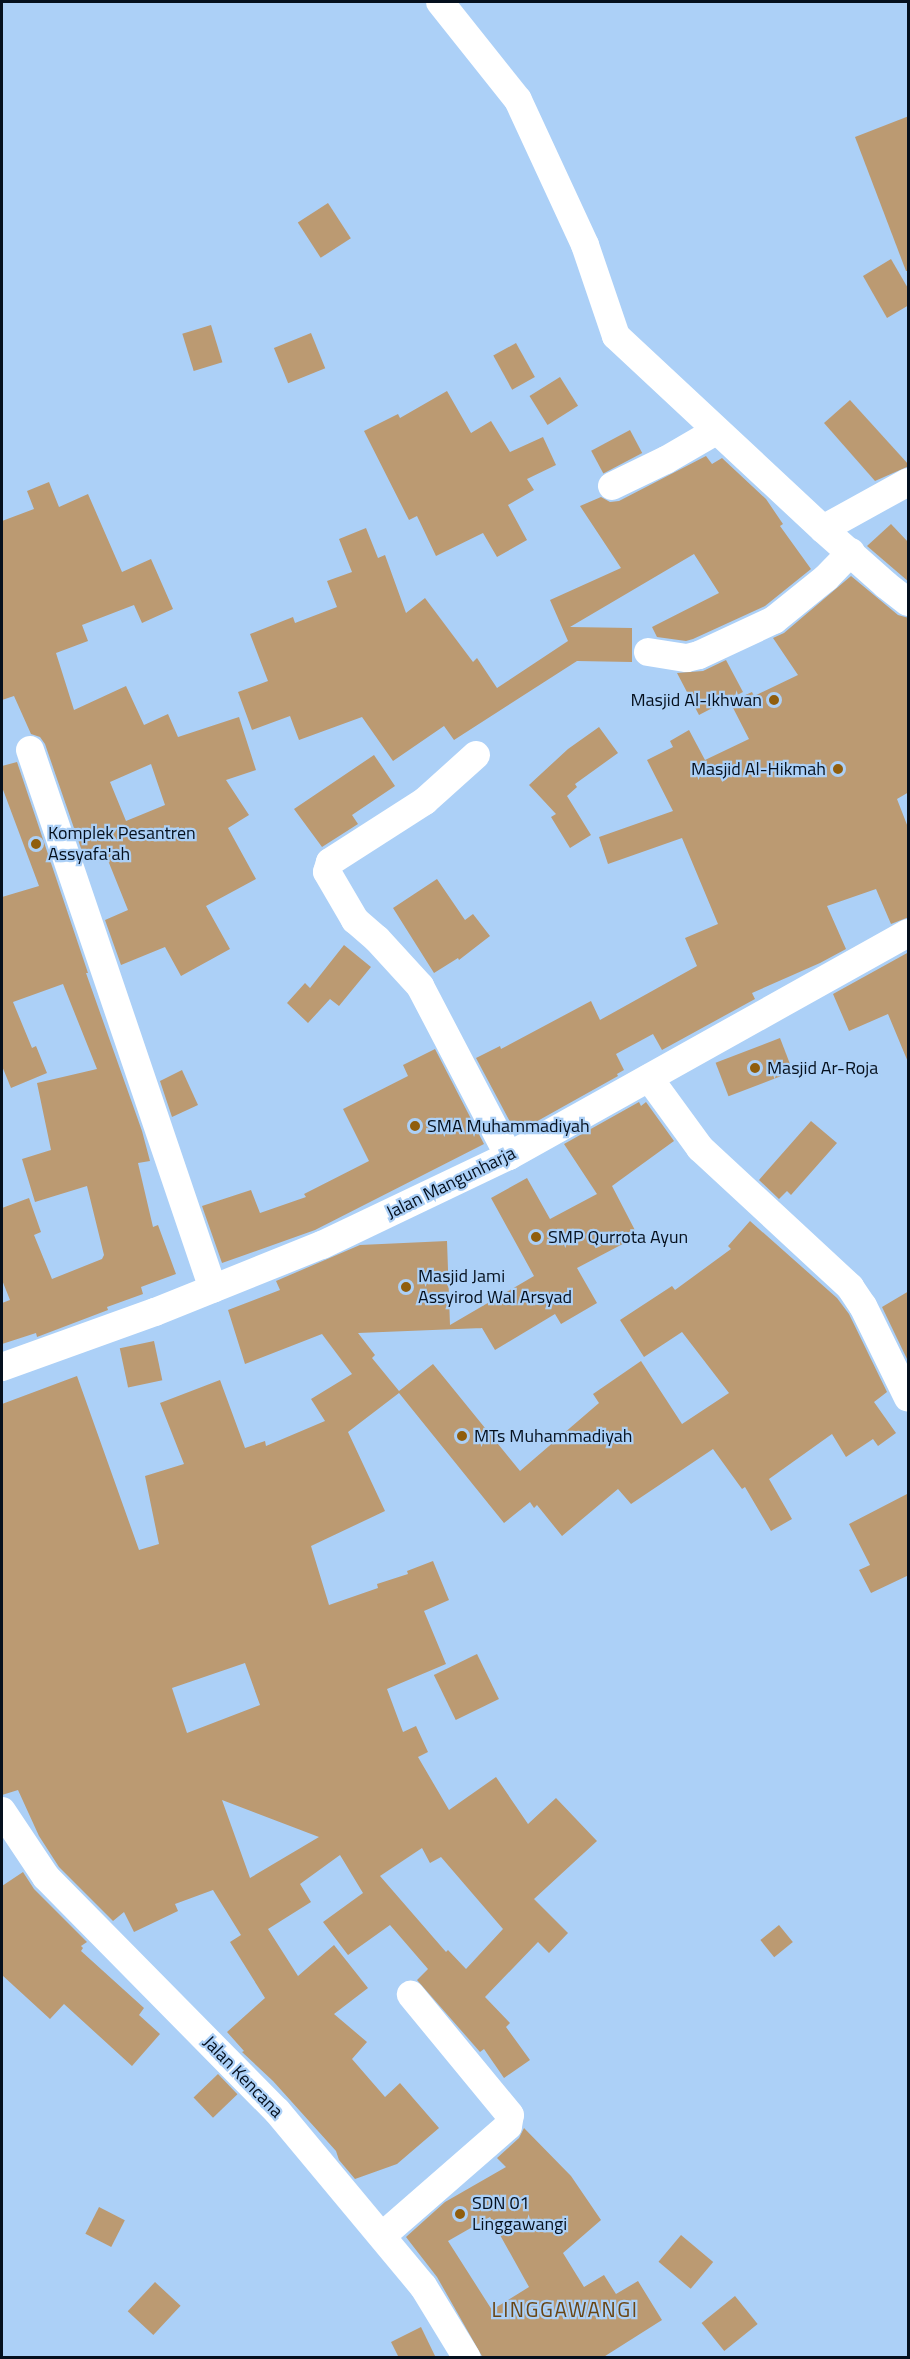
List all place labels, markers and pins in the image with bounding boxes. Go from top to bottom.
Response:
place label: Masjid Al-Ikhwan [630,689,762,711]
marker: Masjid Al-Ikhwan [767,693,781,707]
place label: Masjid Al-Hikmah [691,758,826,780]
marker: Masjid Al-Hikmah [831,762,845,776]
place label: Komplek Pesantren Assyafa'ah [48,823,196,866]
marker: Komplek Pesantren Assyafa'ah [29,837,43,851]
place label: Masjid Ar-Roja [767,1057,878,1079]
marker: Masjid Ar-Roja [748,1061,762,1075]
place label: SMA Muhammadiyah [427,1115,590,1137]
marker: SMA Muhammadiyah [408,1119,422,1133]
place label: SMP Qurrota Ayun [548,1226,688,1248]
marker: SMP Qurrota Ayun [529,1230,543,1244]
place label: Masjid Jami Assyirod Wal Arsyad [418,1266,572,1308]
marker: Masjid Jami Assyirod Wal Arsyad [399,1280,413,1294]
place label: MTs Muhammadiyah [474,1425,632,1447]
marker: MTs Muhammadiyah [455,1429,469,1443]
place label: SDN 01 Linggawangi [472,2193,567,2236]
marker: SDN 01 Linggawangi [453,2207,467,2221]

